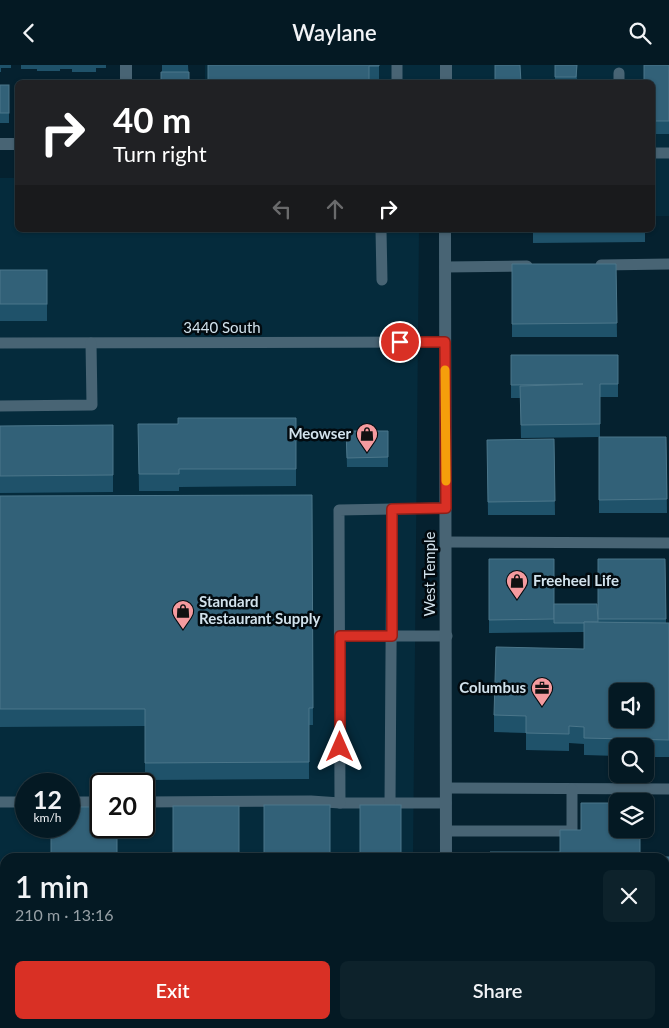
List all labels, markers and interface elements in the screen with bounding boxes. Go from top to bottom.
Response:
icon: back [15,19,43,47]
text: Waylane [292,19,377,46]
icon: search [626,19,654,47]
text: 40 m [113,98,191,140]
icon: right [30,100,95,165]
text: Turn right [113,140,207,167]
icon: left [268,195,296,223]
icon: ahead [321,195,349,223]
icon: right [374,195,402,223]
street label: 3440 South [183,318,261,336]
pin [379,321,421,363]
icon: arrive [386,328,414,356]
shop icon: Meowser [355,422,379,453]
place label: Meowser [288,424,351,442]
street label: West Temple [420,531,438,617]
shop icon: Freeheel Life [505,569,529,600]
place label: Freeheel Life [533,571,619,589]
place label: Standard Restaurant Supply [199,592,320,627]
shop icon: Standard Restaurant Supply [171,599,195,630]
office icon: Columbus [530,676,554,707]
place label: Columbus [459,678,526,696]
map controls [609,683,654,838]
button: sound [609,683,654,728]
position arrow [313,720,365,772]
button: search [609,738,654,783]
speed limit sign: 20 [90,773,155,838]
text: 12 [33,784,62,814]
button: layers [609,793,654,838]
text: km/h [33,810,62,825]
text: 1 min [15,868,89,904]
button: close [603,870,655,922]
text: 210 m · 13:16 [15,905,114,924]
button: Exit [15,961,330,1019]
button: Share [340,961,655,1019]

